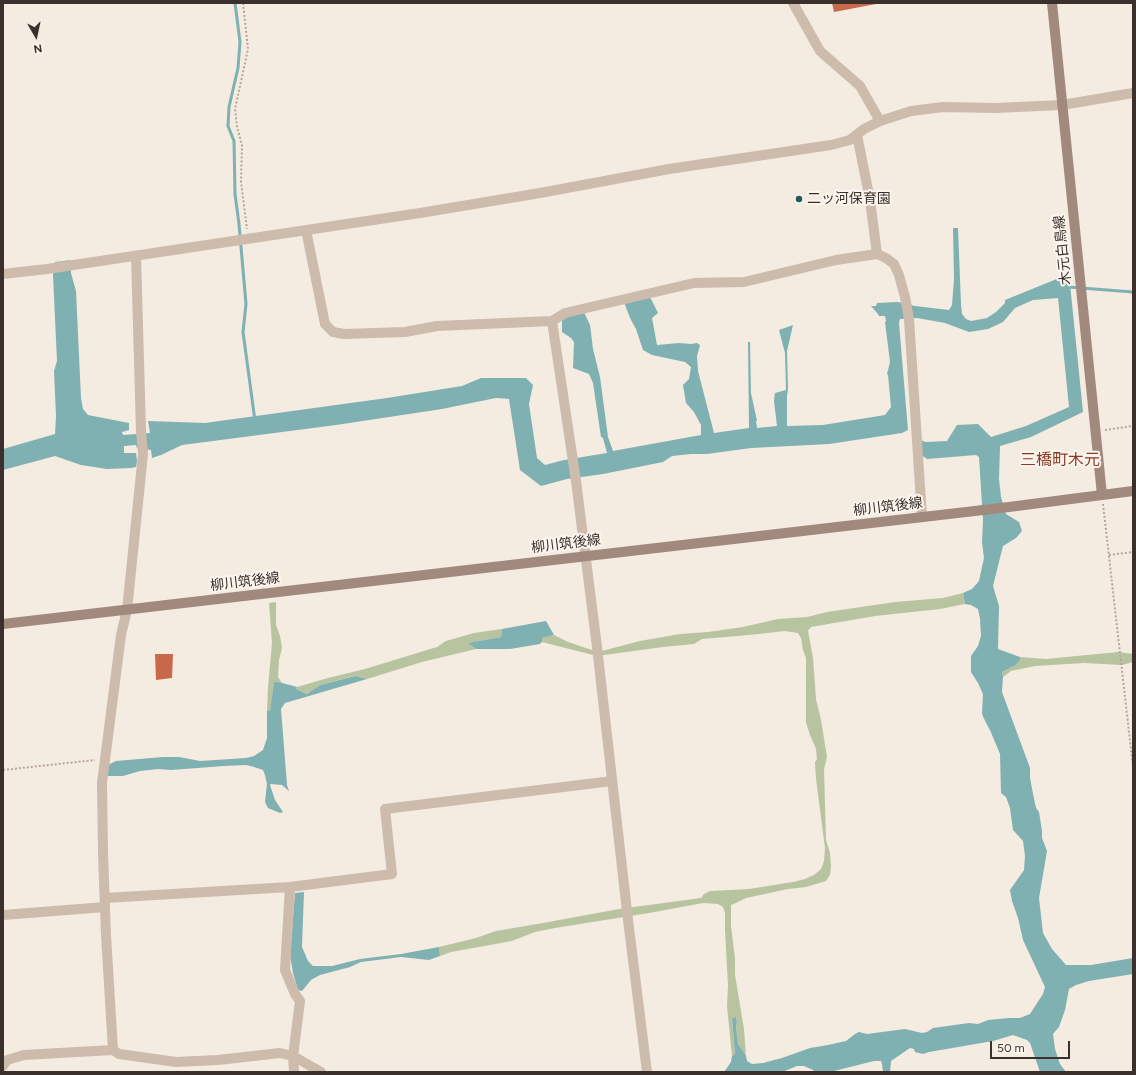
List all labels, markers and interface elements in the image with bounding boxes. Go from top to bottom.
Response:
north arrow [16,16,56,56]
text: N [33,41,43,55]
place label: 二ッ河保育園 [807,191,891,207]
marker: 二ッ河保育園 [794,194,804,204]
street label: 木元白鳥線 [1051,214,1075,286]
district label: 三橋町木元 [1020,450,1100,470]
street label: 柳川筑後線 [852,494,924,520]
street label: 柳川筑後線 [530,531,602,557]
street label: 柳川筑後線 [209,569,281,595]
scale bar [992,1033,1072,1059]
text: 50 m [997,1041,1025,1055]

